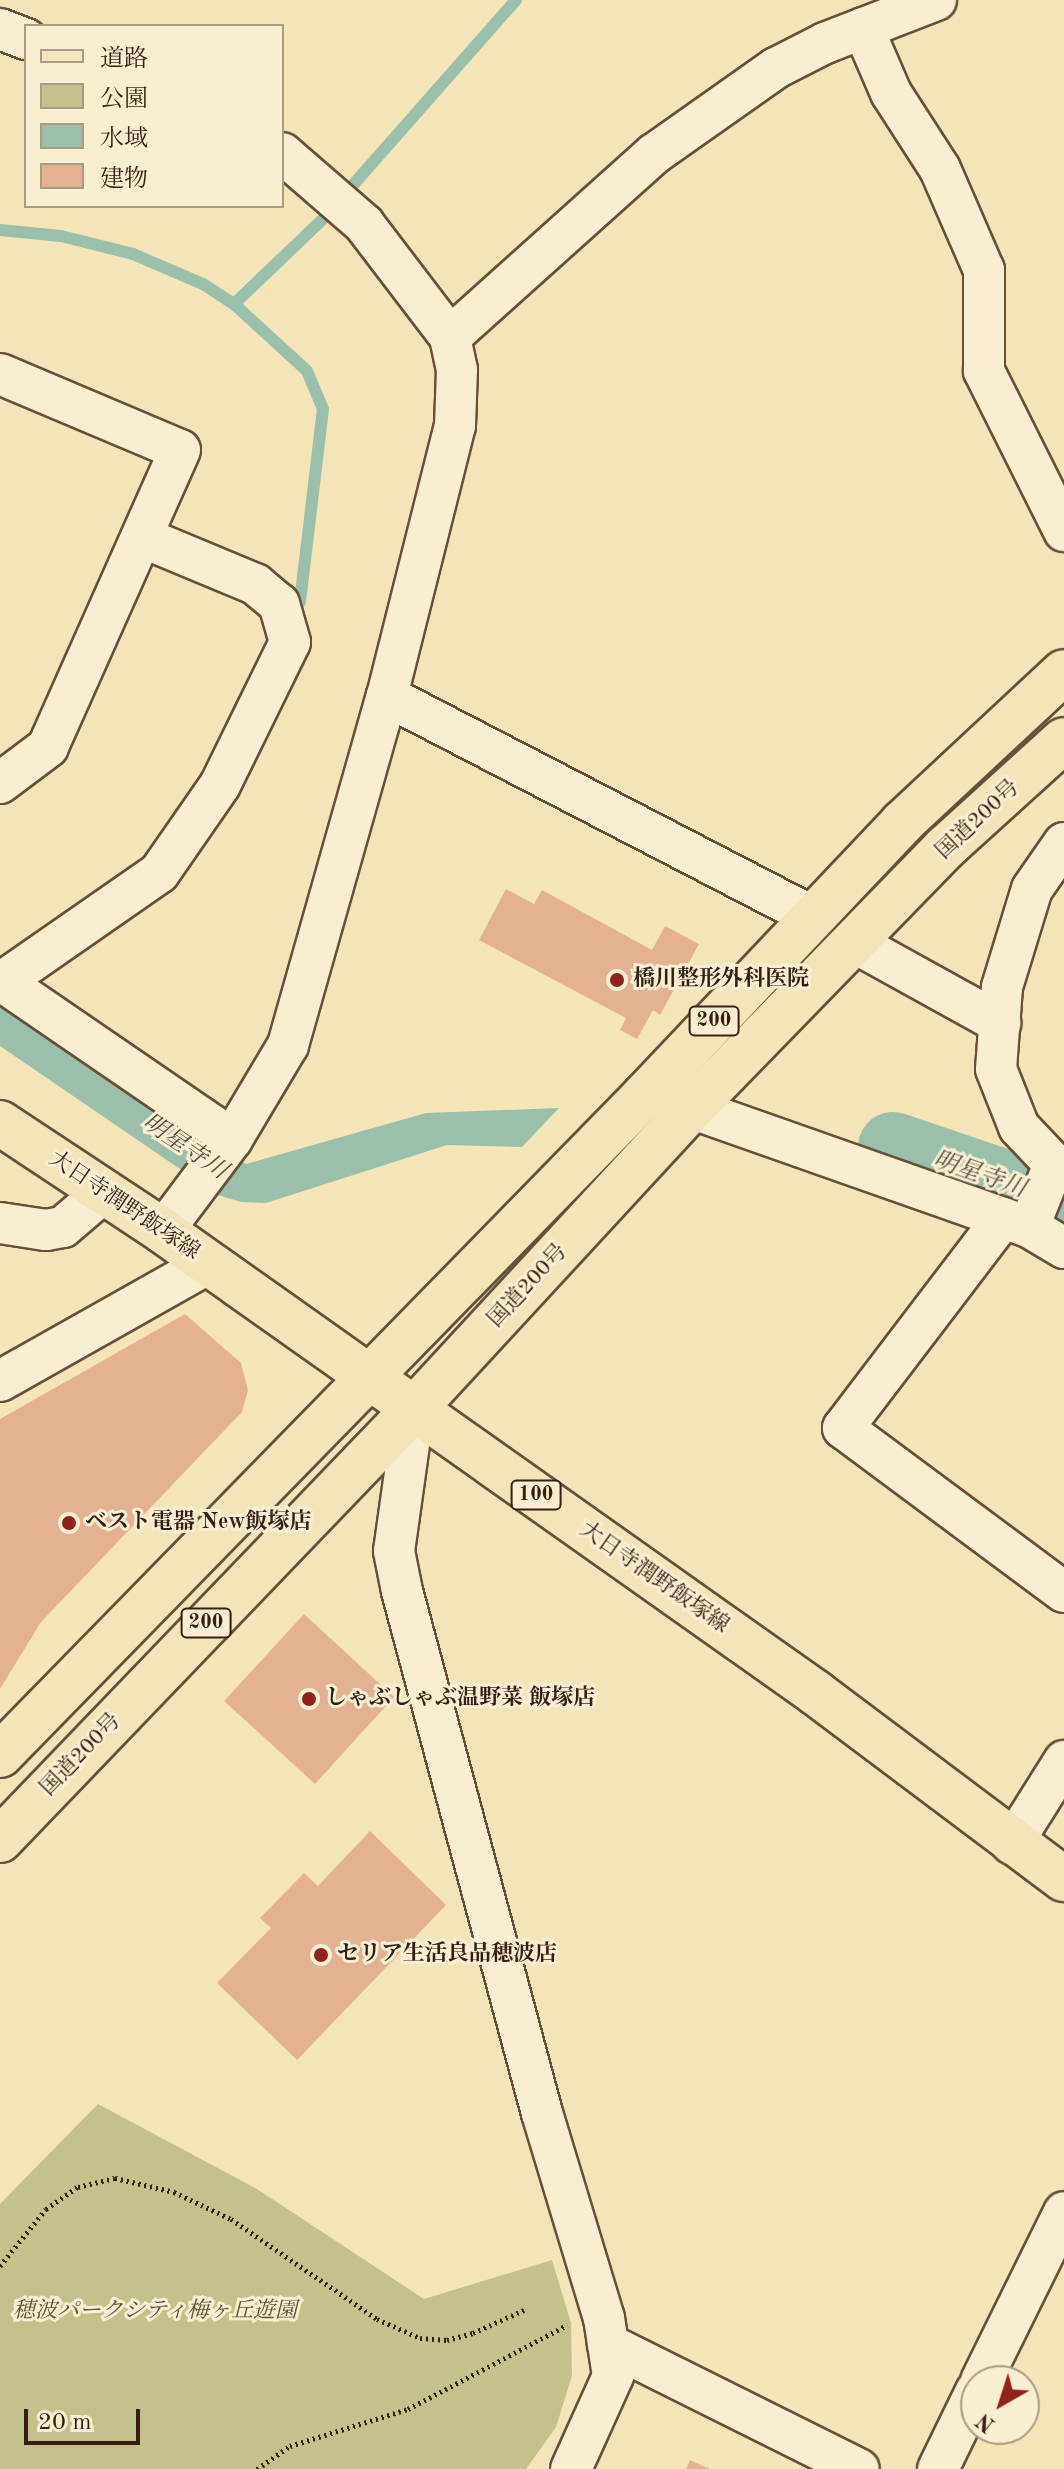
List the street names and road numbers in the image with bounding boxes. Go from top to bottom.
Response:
street label: 国道200号 [931,775,1025,865]
road number: 200 [688,1005,740,1037]
street label: 大日寺潤野飯塚線 [44,1146,204,1266]
street label: 国道200号 [483,1239,573,1333]
road number: 100 [510,1479,562,1511]
street label: 大日寺潤野飯塚線 [574,1517,734,1639]
road number: 200 [180,1607,232,1639]
street label: 国道200号 [35,1708,127,1802]

